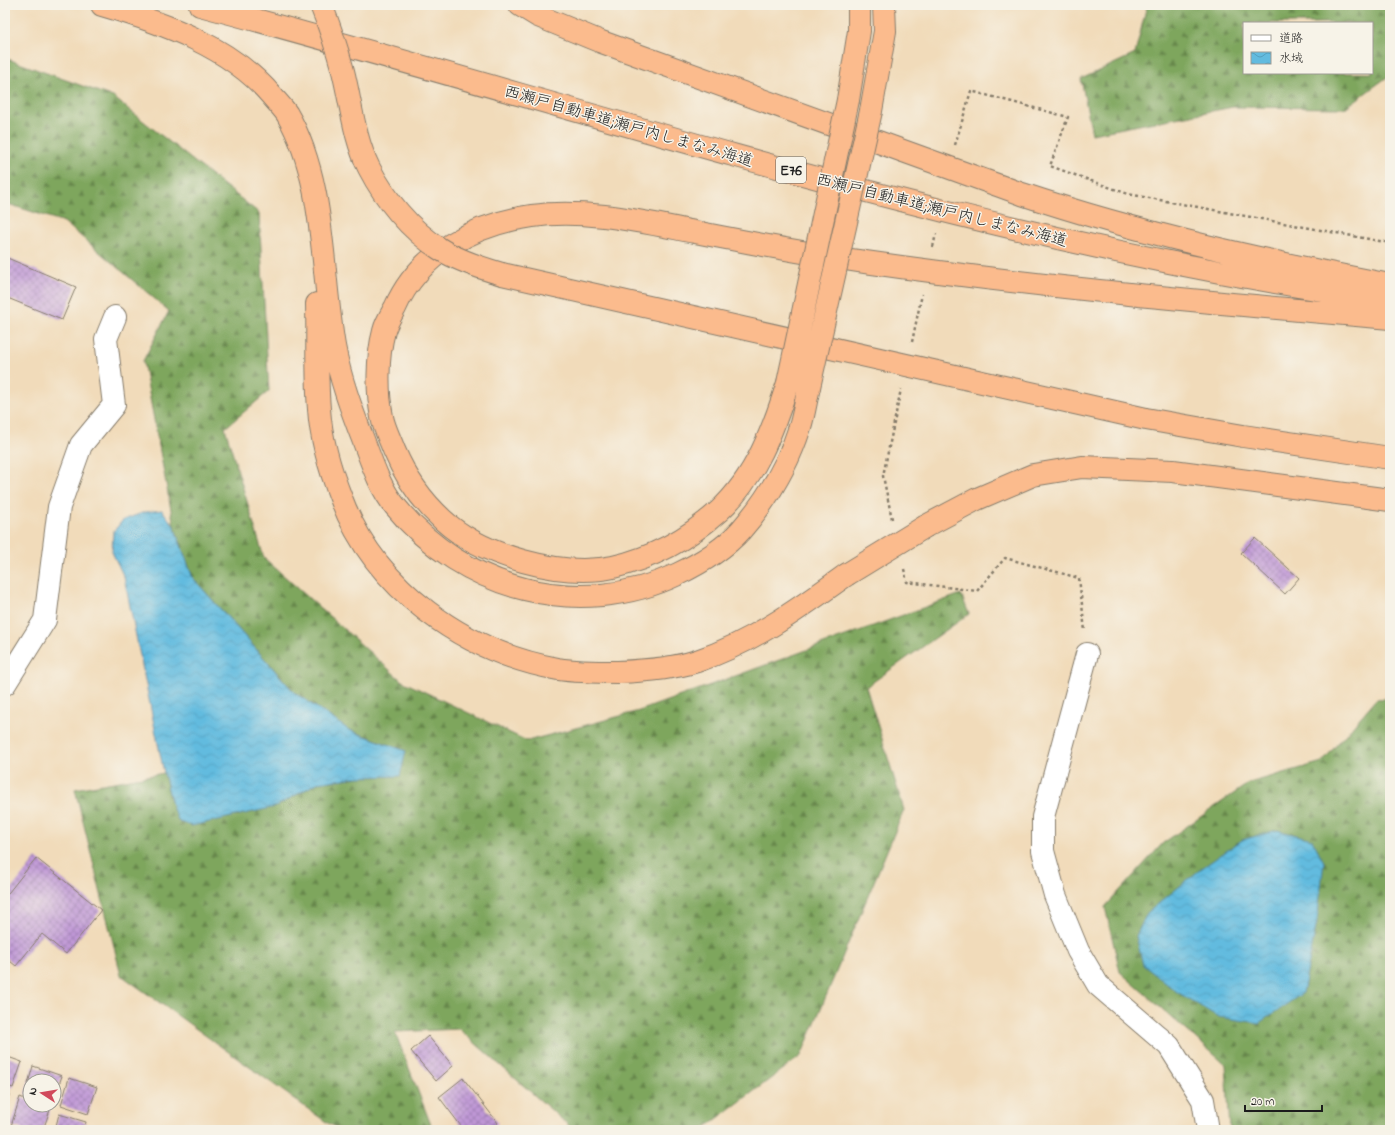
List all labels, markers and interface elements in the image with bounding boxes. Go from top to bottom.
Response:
legend [1243,22,1373,74]
text: 道路 [1279,30,1303,48]
text: 水域 [1279,50,1303,68]
street label: 西瀬戸自動車道;瀬戸内しまなみ海道 [501,80,756,174]
road number: E76 [776,157,806,183]
street label: 西瀬戸自動車道;瀬戸内しまなみ海道 [813,168,1070,254]
north arrow [22,1073,62,1113]
text: N [25,1086,42,1096]
scale bar [1245,1087,1322,1113]
text: 20 m [1251,1093,1274,1111]

